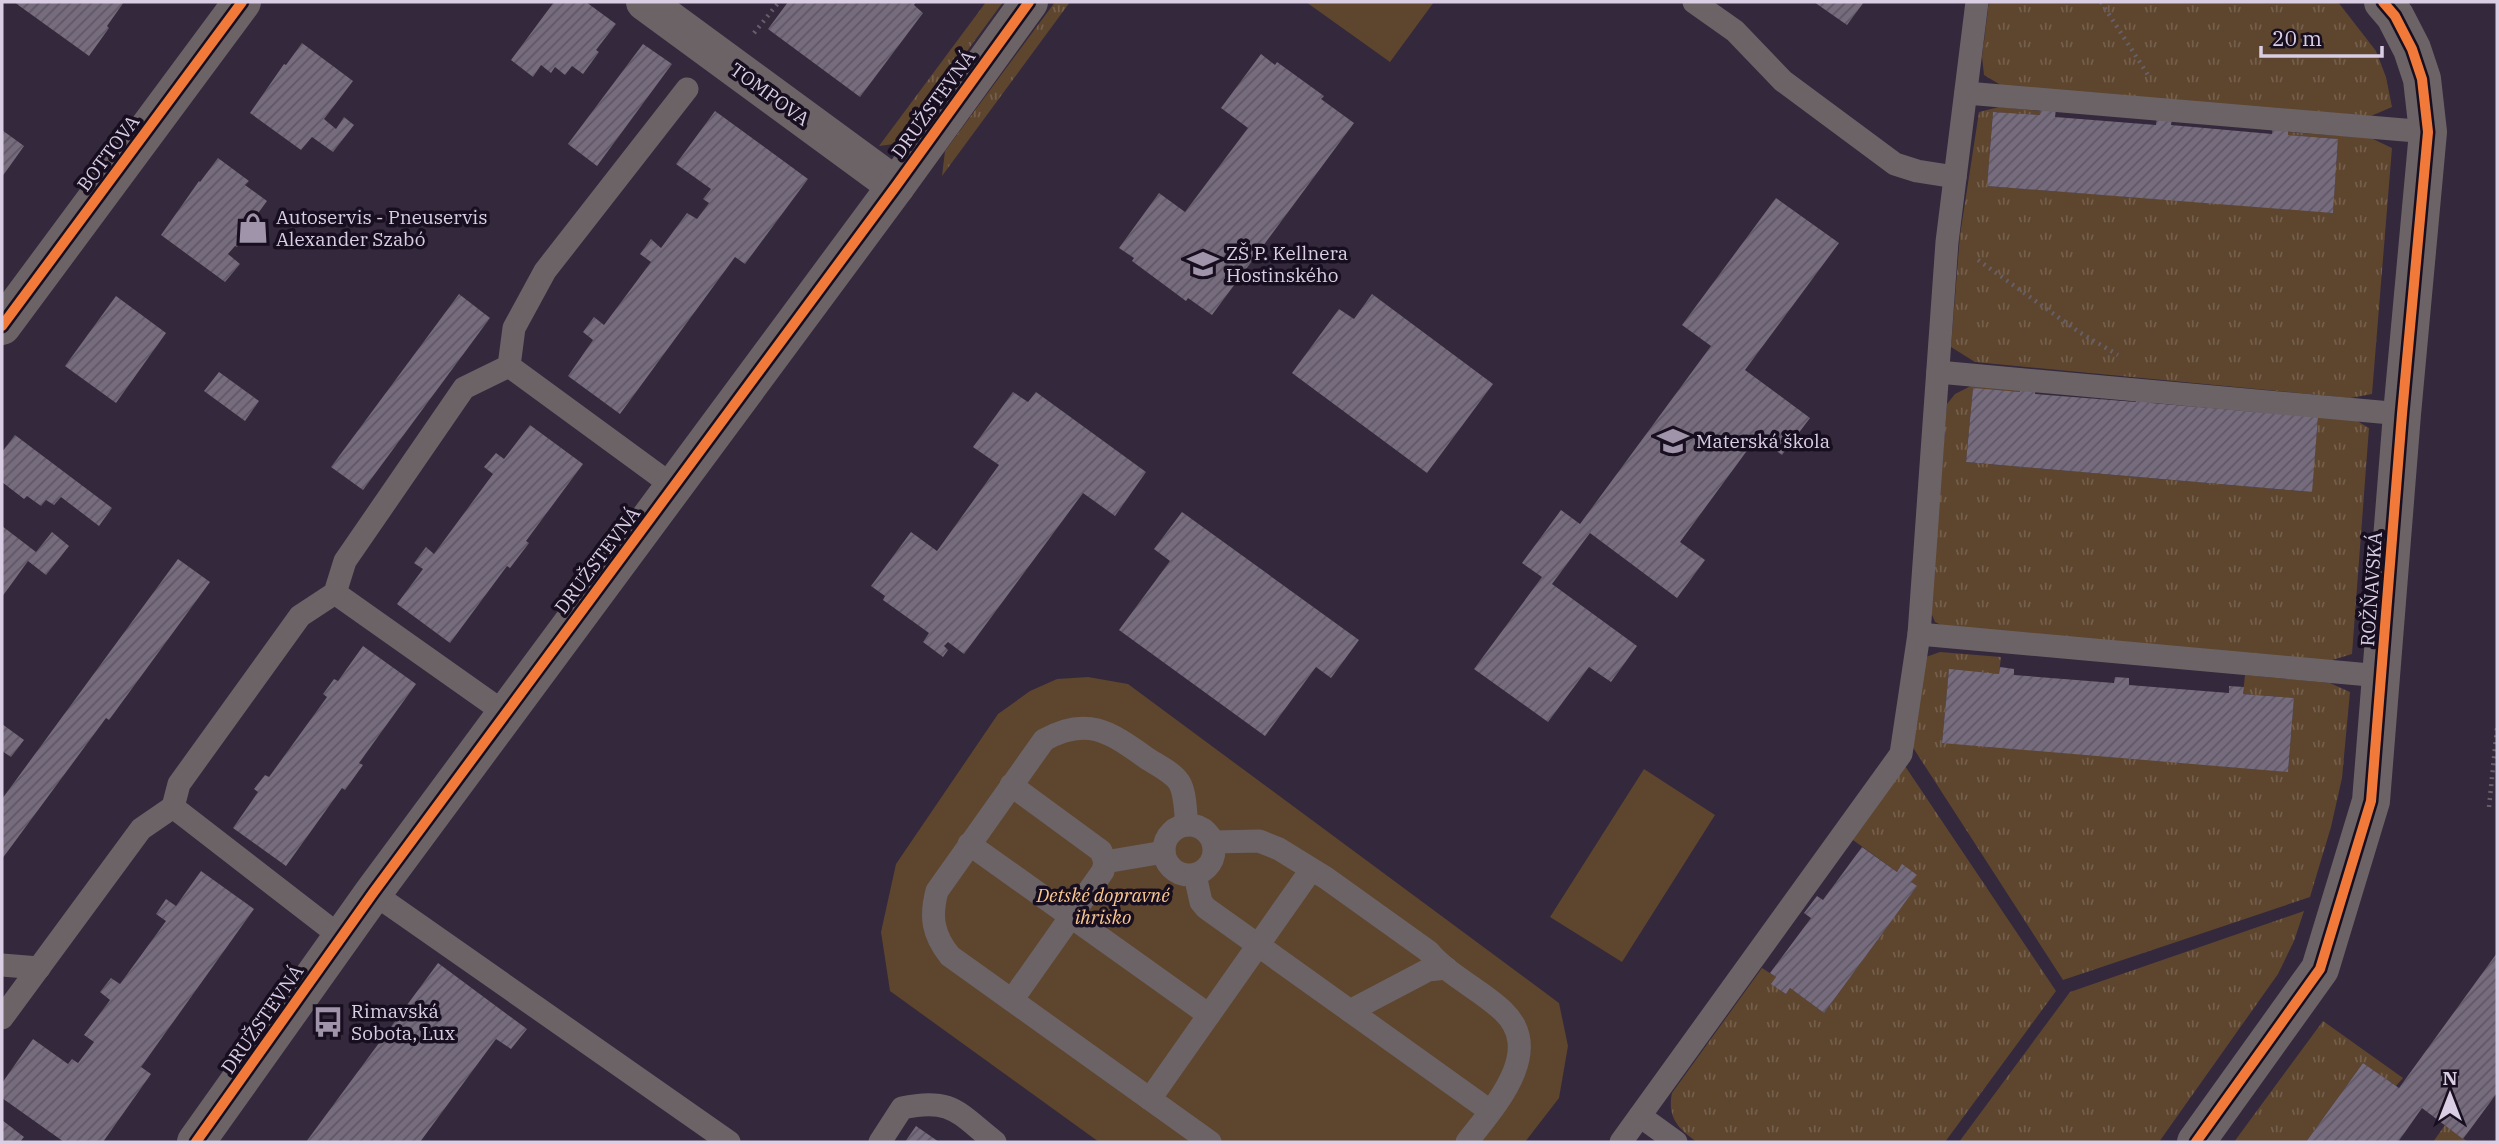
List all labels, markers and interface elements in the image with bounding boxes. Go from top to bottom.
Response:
scale bar [2261,14,2382,58]
text: 20 m [2272,24,2322,52]
street label: DRUŽSTEVNÁ [886,45,980,163]
street label: TOMPOVA [726,57,814,131]
street label: BOTTOVA [72,110,144,196]
place label: Autoservis - Pneuservis Alexander Szabó [276,205,488,251]
shop icon: Autoservis - Pneuservis Alexander Szabó [236,211,270,245]
place label: ZŠ P. Kellnera Hostinského [1226,241,1348,287]
school or university icon: ZŠ P. Kellnera Hostinského [1186,247,1220,281]
school or university icon: Materská škola [1656,424,1690,458]
place label: Materská škola [1696,429,1830,453]
street label: DRUŽSTEVNÁ [549,502,645,618]
street label: ROŽŇAVSKÁ [2355,531,2387,647]
park label: Detské dopravné ihrisko [1035,883,1170,929]
street label: DRUŽSTEVNÁ [216,960,308,1078]
place label: Rimavská Sobota, Lux [351,999,456,1045]
bus stop icon: Rimavská Sobota, Lux [311,1005,345,1039]
north arrow [2415,1060,2485,1130]
text: N [2442,1066,2458,1090]

